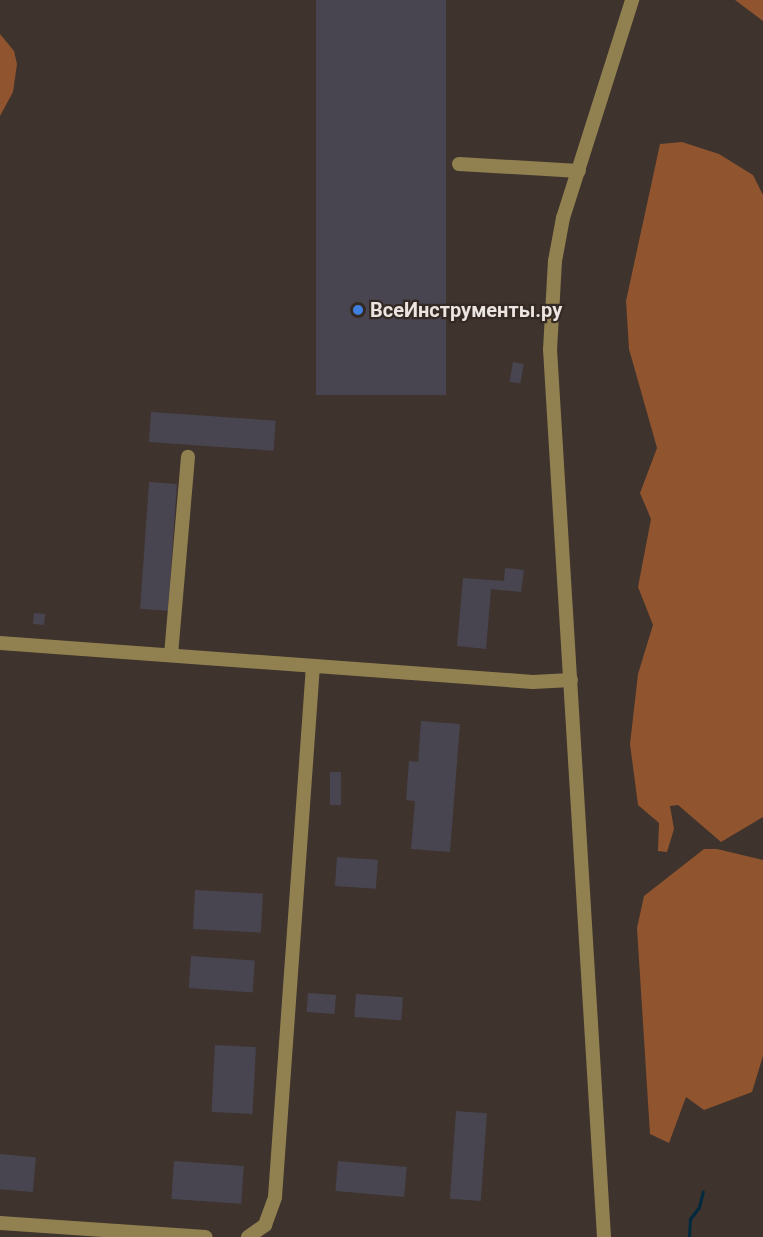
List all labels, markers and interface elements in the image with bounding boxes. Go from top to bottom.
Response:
place label: ВсеИнструменты.ру [370,298,562,322]
marker: ВсеИнструменты.ру [351,303,365,317]

